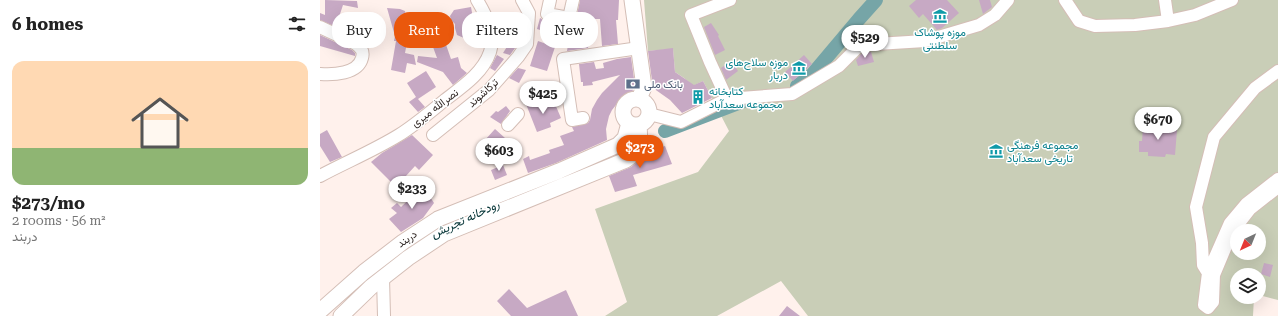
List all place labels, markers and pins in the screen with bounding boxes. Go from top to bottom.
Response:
museum icon: موزه پوشاک سلطنتی [932,8,948,24]
pin: $529 [841,25,889,59]
place label: موزه پوشاک سلطنتی [914,26,966,52]
place label: موزه سلاح‌های دربار [725,56,788,82]
museum icon: موزه سلاح‌های دربار [791,60,807,76]
bank icon: بانک ملی [625,76,641,92]
place label: بانک ملی [644,78,683,91]
pin: $425 [519,81,567,115]
place label: کتابخانه مجموعه سعدآباد [709,85,783,111]
building icon: کتابخانه مجموعه سعدآباد [690,89,706,105]
pin: $670 [1134,107,1182,141]
pin: $273 [616,135,664,169]
pin: $603 [475,138,523,172]
place label: مجموعه فرهنگی تاریخی سعدآباد [1007,139,1078,165]
museum icon: مجموعه فرهنگی تاریخی سعدآباد [988,143,1004,159]
pin: $233 [388,176,436,210]

